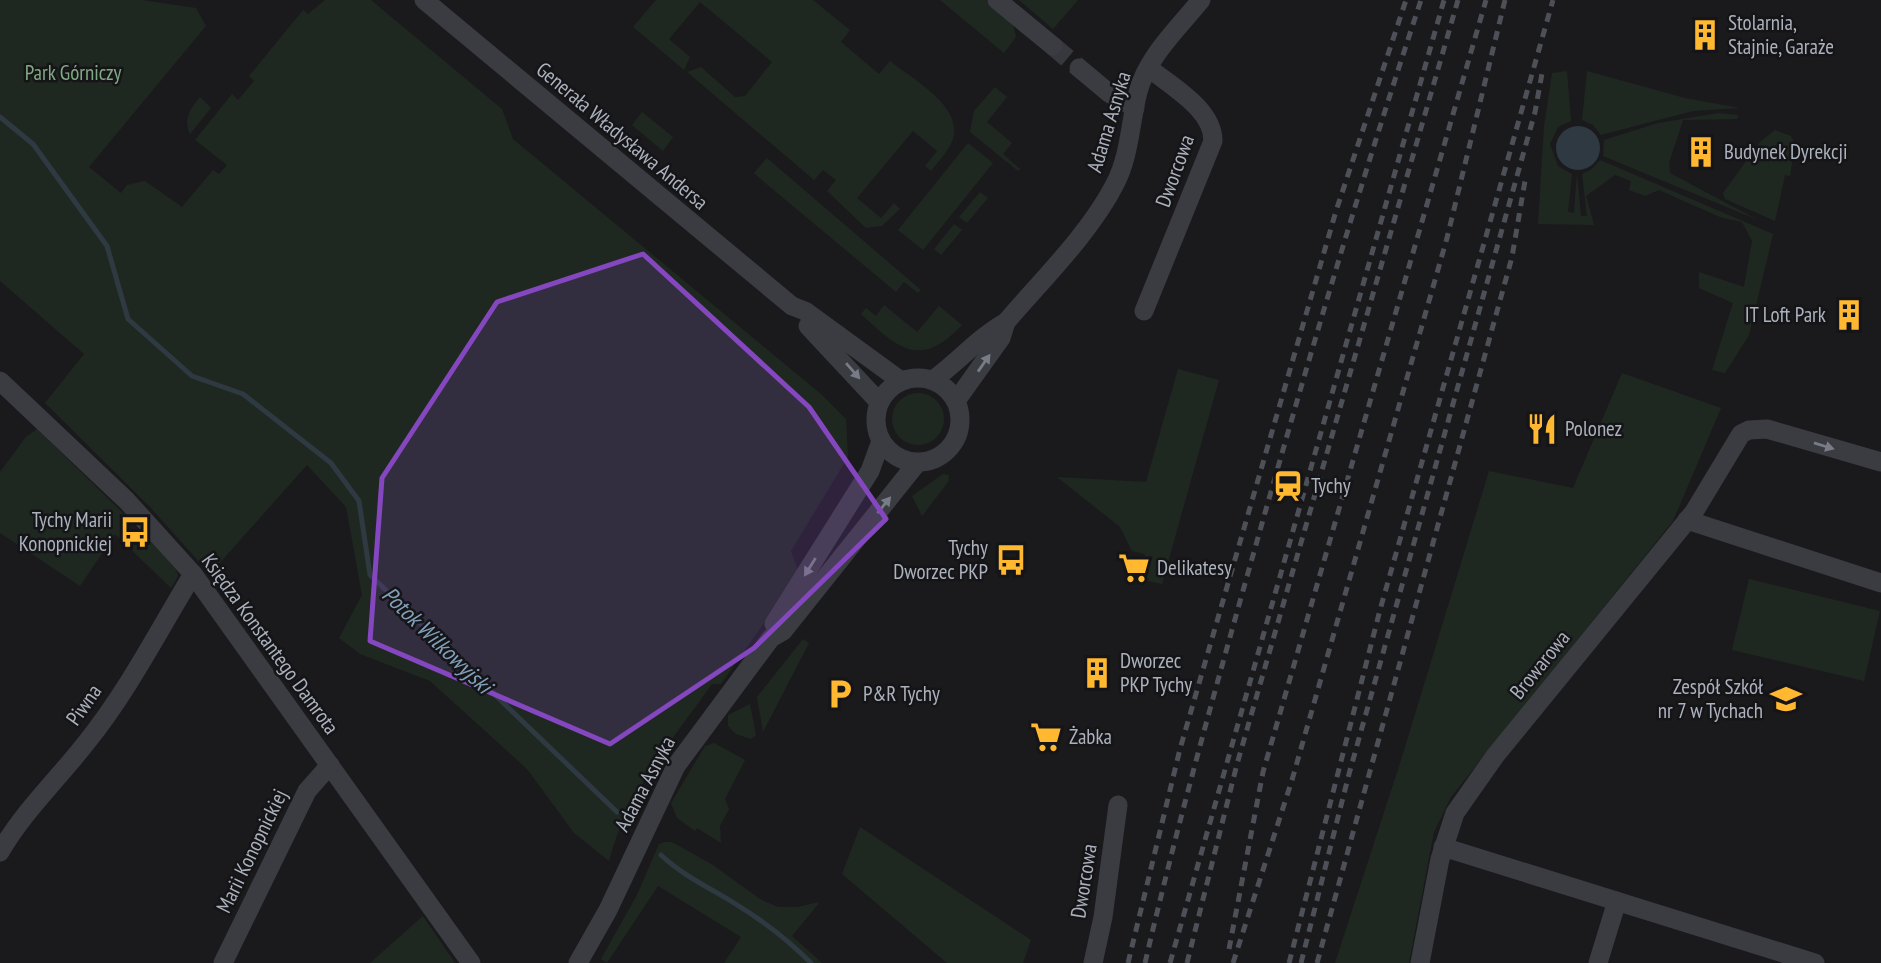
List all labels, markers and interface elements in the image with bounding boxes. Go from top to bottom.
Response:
place label: Stolarnia, Stajnie, Garaże [1728,9,1834,60]
building icon: Stolarnia, Stajnie, Garaże [1688,18,1722,52]
street label: Generała Władysława Andersa [531,56,714,215]
park label: Park Górniczy [25,59,121,86]
street label: Adama Asnyka [1080,68,1137,176]
street label: Dworcowa [1149,131,1200,211]
building icon: Budynek Dyrekcji [1684,135,1718,169]
place label: Budynek Dyrekcji [1724,138,1848,165]
building icon: IT Loft Park [1832,298,1866,332]
place label: IT Loft Park [1745,301,1826,328]
one-way arrow [976,354,990,372]
one-way arrow [844,362,860,379]
restaurant icon: Polonez [1525,412,1559,446]
place label: Polonez [1565,415,1622,442]
one-way arrow [1814,441,1835,451]
station icon: Tychy [1271,469,1305,503]
place label: Tychy [1311,472,1351,499]
one-way arrow [876,496,891,514]
place label: Tychy Marii Konopnickiej [19,506,112,557]
bus stop icon: Tychy Marii Konopnickiej [118,515,152,549]
place label: Tychy Dworzec PKP [893,534,988,585]
bus stop icon: Tychy Dworzec PKP [994,543,1028,577]
street label: Księdza Konstantego Damrota [196,548,345,739]
supermarket icon: Delikatesy [1117,551,1151,585]
place label: Delikatesy [1157,554,1232,581]
one-way arrow [803,558,816,577]
water label: Potok Wilkowyjski [376,580,501,701]
street label: Browarowa [1504,625,1576,705]
place label: Dworzec PKP Tychy [1120,647,1192,698]
building icon: Dworzec PKP Tychy [1080,656,1114,690]
place label: Zespół Szkół nr 7 w Tychach [1658,673,1763,724]
parking icon: P&R Tychy [823,677,857,711]
street label: Piwna [60,679,107,730]
place label: P&R Tychy [863,680,940,707]
school or university icon: Zespół Szkół nr 7 w Tychach [1769,682,1803,716]
supermarket icon: Żabka [1029,720,1063,754]
place label: Żabka [1069,723,1112,750]
street label: Adama Asnyka [608,731,681,836]
street label: Marii Konopnickiej [210,785,293,917]
street label: Dworcowa [1064,842,1103,920]

